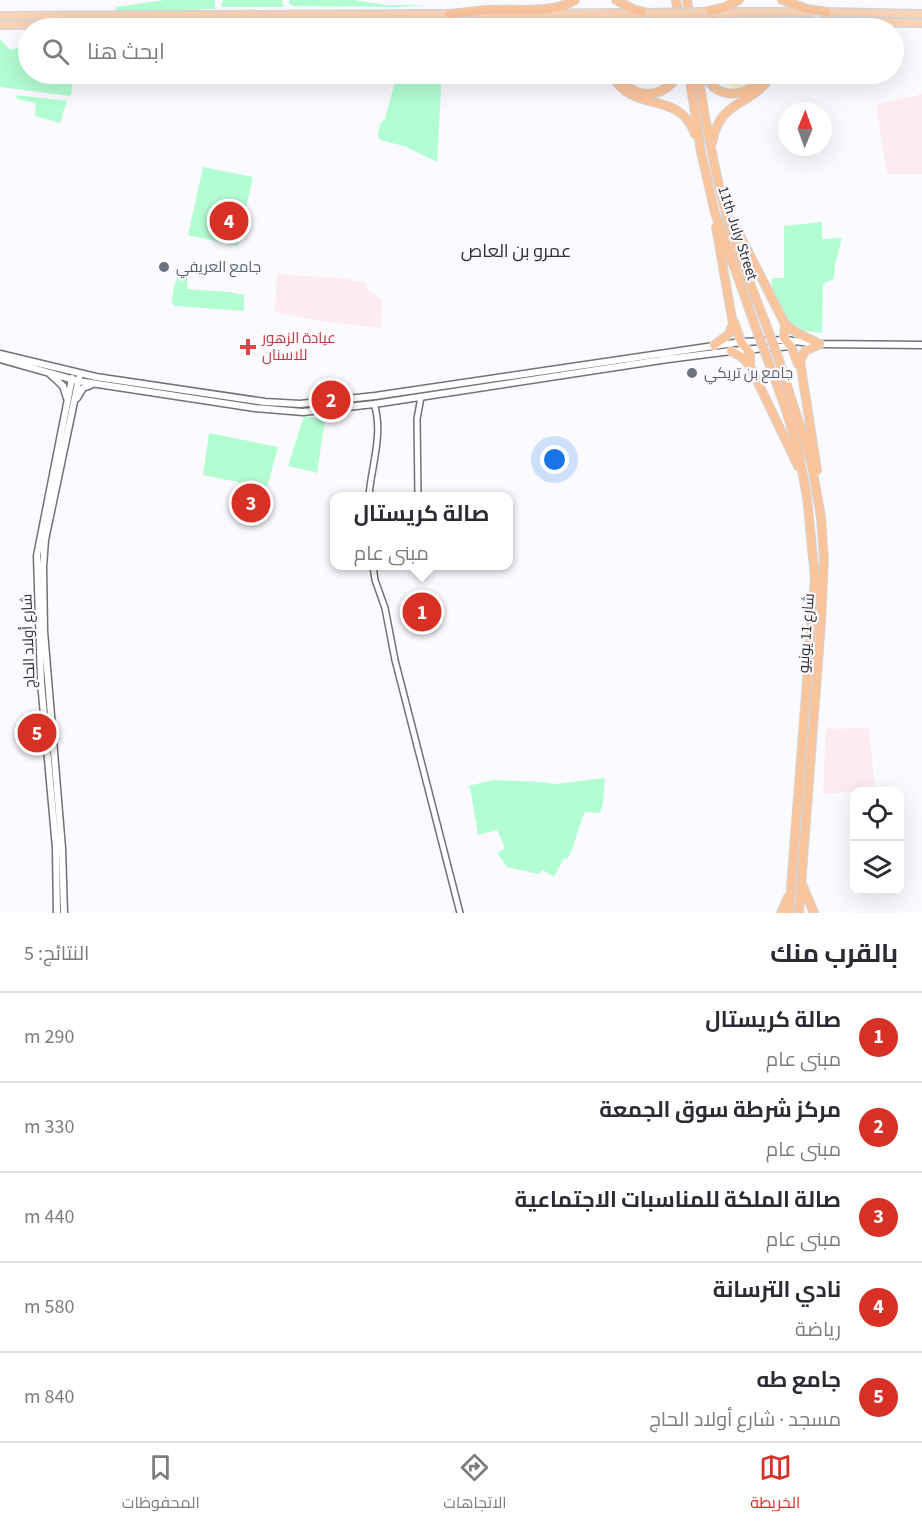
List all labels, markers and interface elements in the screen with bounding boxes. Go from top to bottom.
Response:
search box [18,18,904,84]
icon: search [39,35,72,68]
text: ابحث هنا [87,36,165,68]
north arrow [778,102,832,156]
street label: 11th July Street [712,183,763,283]
pin: 4 [210,198,248,244]
district label: عمرو بن العاص [461,239,571,264]
place label: جامع العريفي [176,257,261,279]
marker: جامع العريفي [157,260,171,274]
place label: عيادة الزهور للاسنان [261,328,336,366]
marker: عيادة الزهور للاسنان [239,338,257,356]
place label: جامع بن تريكي [704,363,793,385]
marker: جامع بن تريكي [685,366,699,380]
pin: 2 [312,378,350,422]
your location [540,445,569,474]
pin: 3 [232,480,270,526]
popup [330,492,513,570]
text: صالة كريستال [354,498,489,530]
text: مبنى عام [354,540,429,568]
pin: 1 [402,590,442,634]
street label: شارع أولاد الحاج [16,593,41,689]
street label: شارع 11 يونيو [793,593,820,674]
pin: 5 [18,710,57,756]
map controls [850,787,904,895]
button: locate [850,787,904,841]
button: layers [850,841,904,895]
text: بالقرب منك [770,935,898,972]
text: النتائج: 5 [24,940,89,968]
text: صالة كريستال [705,1004,841,1036]
text: 290 m [24,1023,74,1051]
text: 1 [873,1023,884,1051]
text: مبنى عام [766,1046,841,1074]
text: مركز شرطة سوق الجمعة [599,1094,841,1126]
text: 330 m [24,1113,74,1141]
text: 2 [873,1113,884,1141]
text: مبنى عام [766,1136,841,1164]
text: صالة الملكة للمناسبات الاجتماعية [515,1184,841,1216]
text: 440 m [24,1203,74,1231]
text: 3 [873,1203,884,1231]
text: مبنى عام [766,1226,841,1254]
text: نادي الترسانة [713,1274,841,1306]
text: 580 m [24,1293,74,1321]
text: 4 [873,1293,884,1321]
text: رياضة [795,1316,841,1344]
text: جامع طه [756,1364,841,1396]
text: 840 m [24,1383,74,1411]
text: 5 [873,1383,884,1411]
text: مسجد · شارع أولاد الحاج [649,1406,841,1434]
tab: المحفوظات [122,1451,200,1517]
tab: الاتجاهات [443,1451,507,1517]
tab: الخريطة [750,1451,800,1517]

